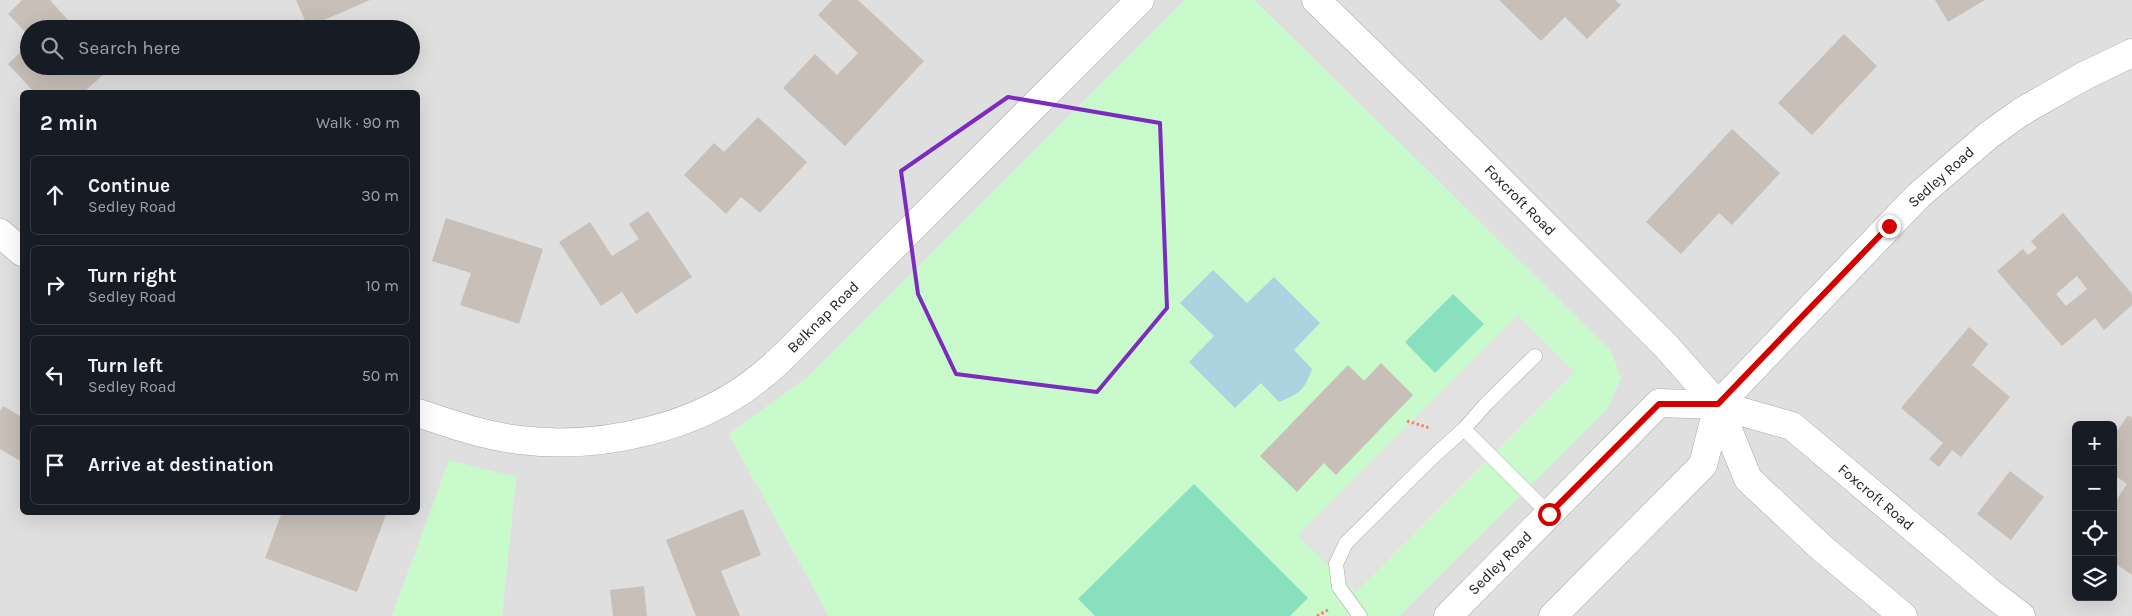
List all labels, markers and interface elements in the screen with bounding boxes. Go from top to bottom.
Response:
search box [20,20,420,75]
icon: search [38,34,66,62]
text: Search here [78,37,180,59]
text: 2 min [40,111,98,135]
text: Walk · 90 m [316,113,400,132]
street label: Sedley Road [1904,143,1978,211]
street label: Foxcroft Road [1481,161,1559,239]
text: Continue [88,175,170,197]
icon: ahead [41,181,69,209]
text: 30 m [361,186,399,205]
text: Sedley Road [88,197,176,216]
route end [1878,215,1901,238]
text: Turn right [88,265,177,287]
icon: right [41,271,69,299]
text: 10 m [365,276,399,295]
street label: Belknap Road [783,277,863,357]
text: Sedley Road [88,287,176,306]
text: Turn left [88,355,163,377]
icon: left [41,361,69,389]
text: 50 m [362,366,399,385]
text: Sedley Road [88,377,176,396]
map controls [2072,421,2117,601]
button: + [2072,421,2117,466]
icon: arrive [41,451,69,479]
text: Arrive at destination [88,454,274,476]
street label: Foxcroft Road [1834,460,1918,534]
button: − [2072,466,2117,511]
route start [1538,503,1561,526]
button: locate [2072,511,2117,556]
street label: Sedley Road [1464,527,1536,599]
button: layers [2072,556,2117,601]

